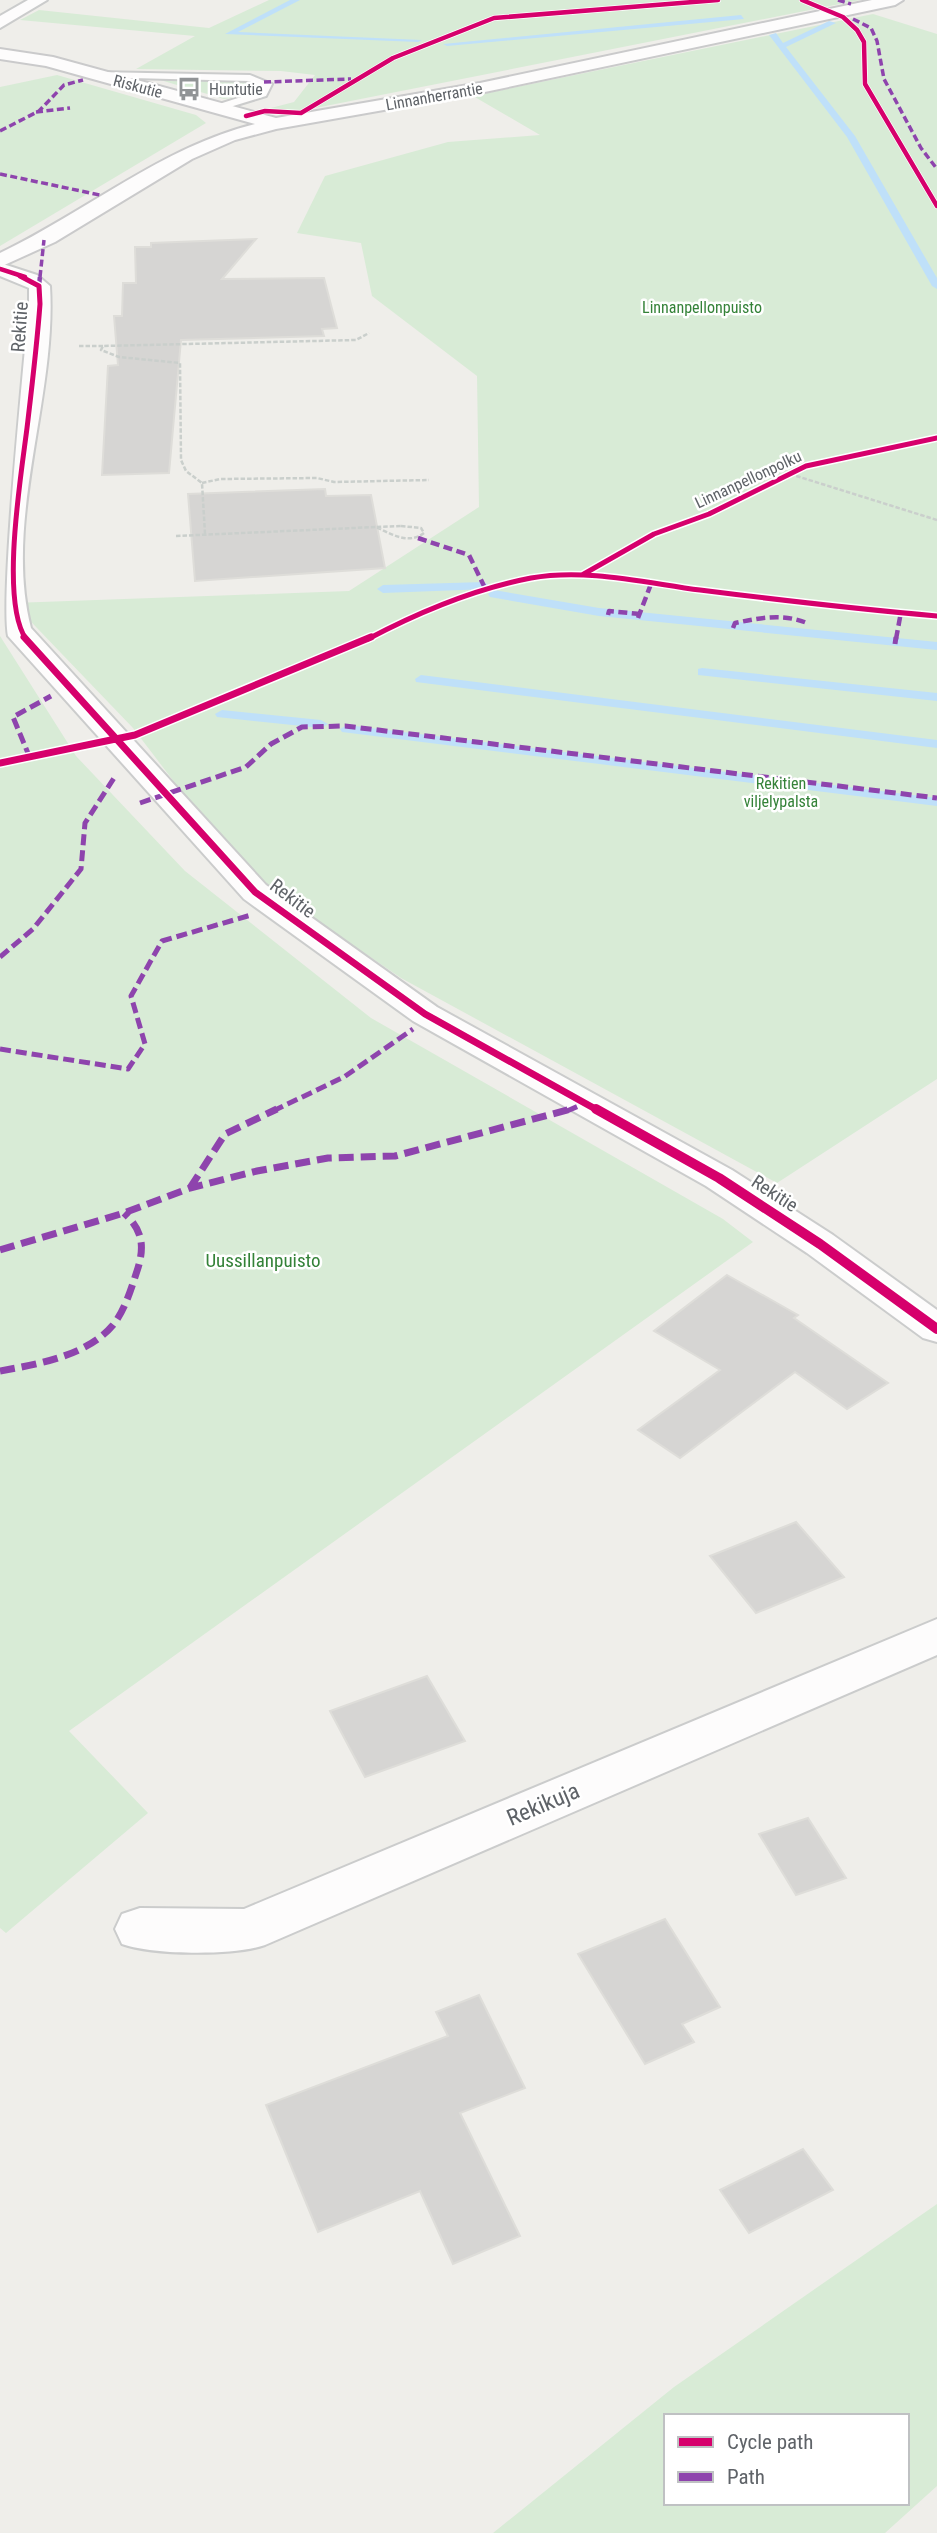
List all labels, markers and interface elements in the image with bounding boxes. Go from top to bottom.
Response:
street label: Riskutie [111,71,165,102]
bus stop icon: Huntutie [175,75,203,103]
street label: Linnanherrantie [384,79,484,114]
place label: Huntutie [209,80,263,99]
park label: Linnanpellonpuisto [642,298,762,317]
street label: Rekitie [6,301,33,353]
street label: Linnanpellonpolku [692,446,804,512]
park label: Rekitien viljelypalsta [744,774,818,811]
street label: Rekitie [265,874,320,923]
street label: Rekitie [747,1170,802,1217]
park label: Uussillanpuisto [205,1249,321,1272]
street label: Rekikuja [503,1777,584,1832]
legend [664,2414,909,2505]
text: Cycle path [727,2430,813,2454]
text: Path [727,2465,765,2489]

